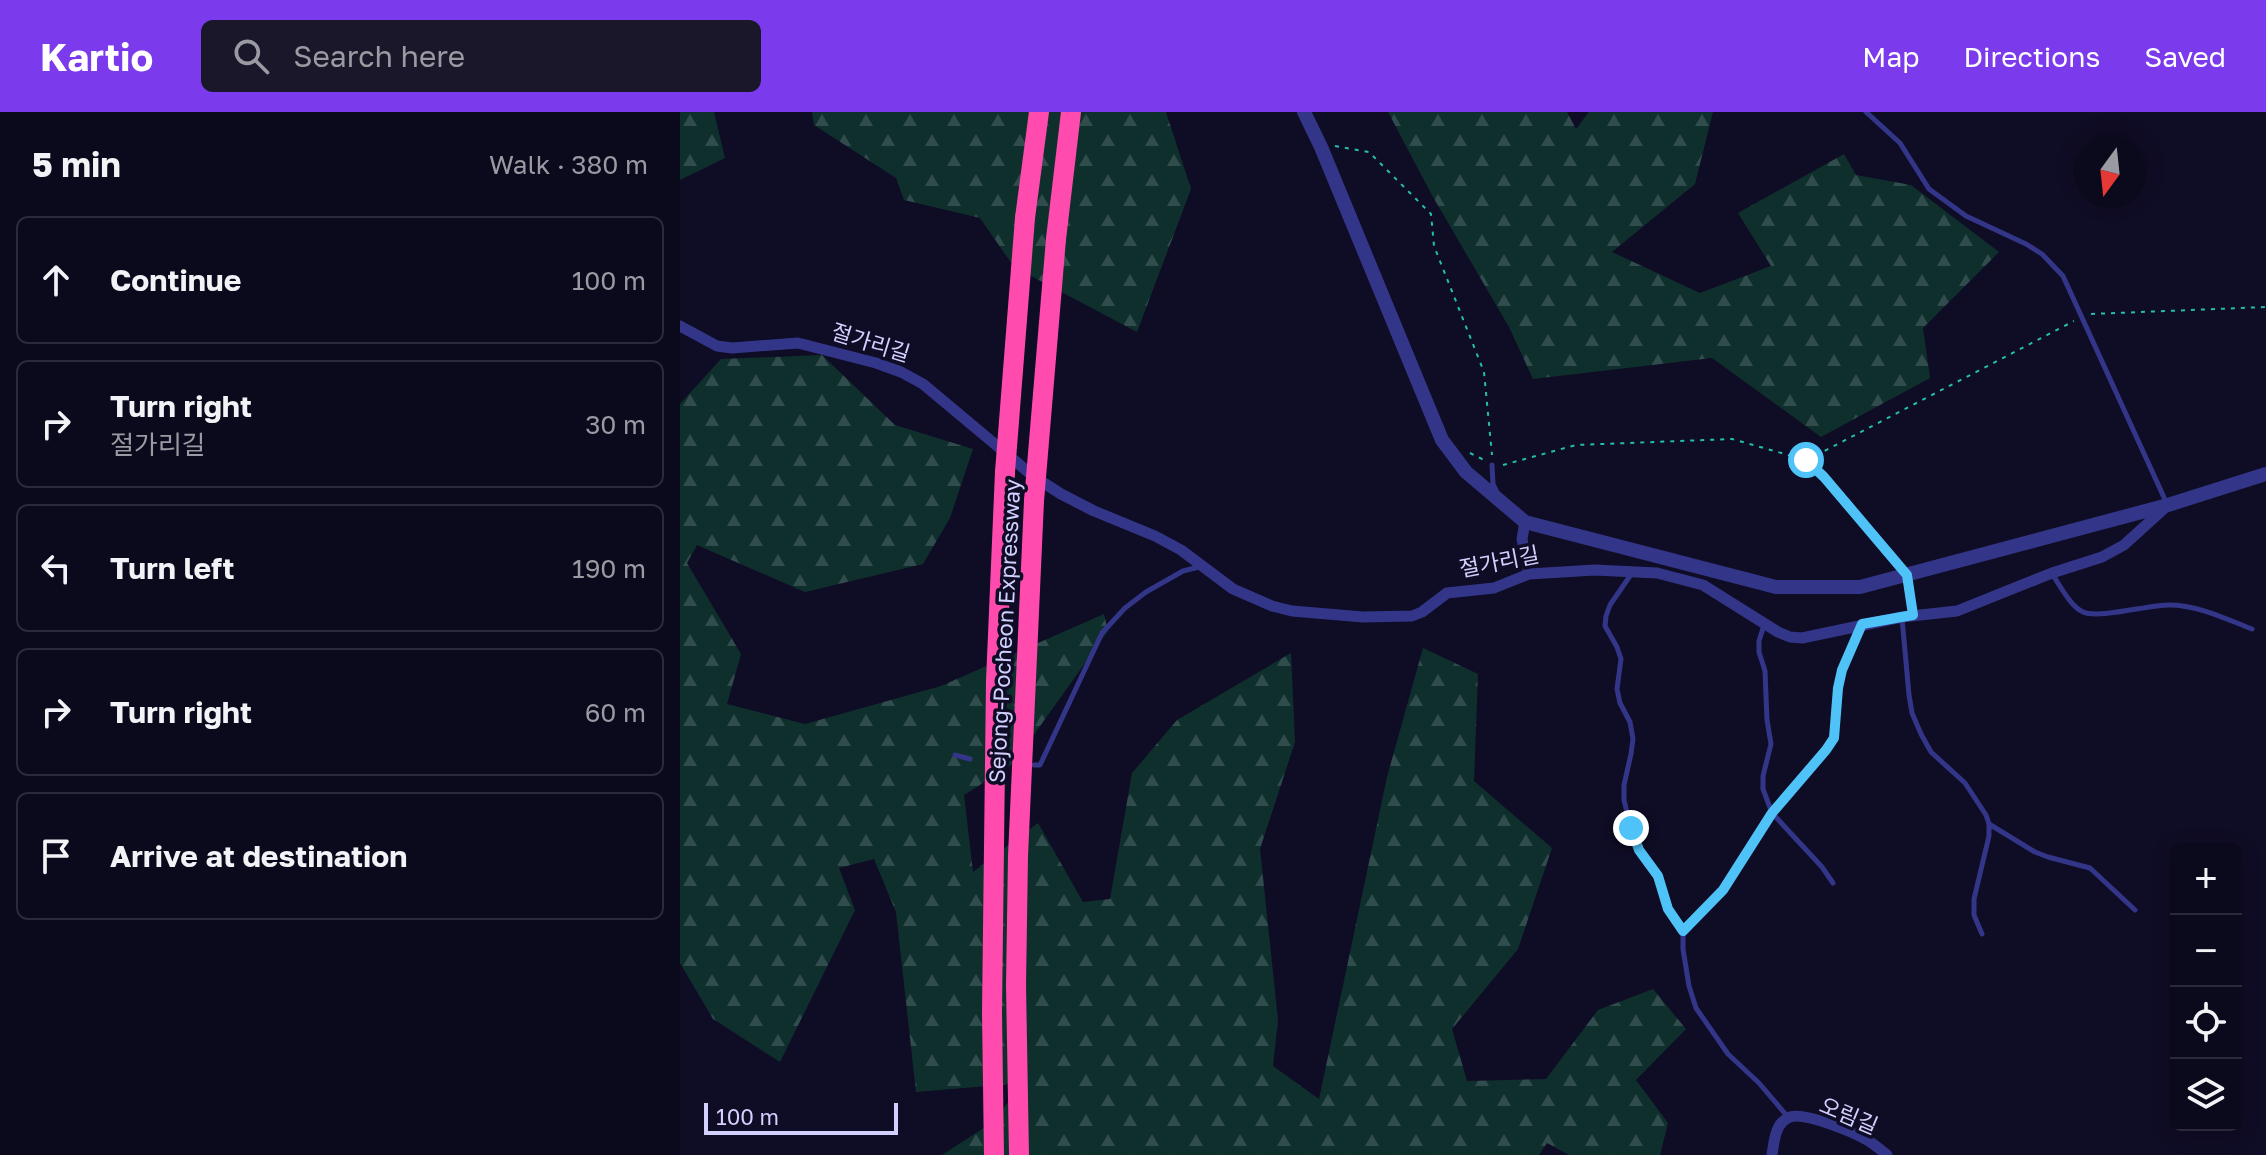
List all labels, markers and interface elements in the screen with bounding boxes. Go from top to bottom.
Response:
search box [201,20,761,92]
text: Kartio [40,34,153,79]
icon: search [229,34,273,78]
text: Search here [293,38,465,74]
text: Map [1862,40,1919,73]
text: Directions [1963,40,2100,73]
text: Saved [2144,40,2226,73]
north arrow [2074,136,2146,208]
text: 5 min [32,144,121,184]
text: Walk · 380 m [489,149,648,180]
icon: ahead [34,258,78,302]
text: Continue [110,262,241,298]
text: 100 m [572,265,646,296]
street label: 절가리길 [828,317,914,367]
text: Turn right [110,388,252,424]
icon: right [34,402,78,446]
text: 30 m [585,409,646,440]
text: 절가리길 [110,429,206,460]
route start [1788,442,1824,478]
street label: Sejong-Pocheon Expressway [983,478,1025,784]
street label: 절가리길 [1457,540,1541,582]
icon: left [34,546,78,590]
text: Turn left [110,550,235,586]
text: 190 m [572,553,646,584]
icon: right [34,690,78,734]
text: Turn right [110,694,252,730]
text: 60 m [585,697,646,728]
route end [1613,810,1649,846]
icon: arrive [34,834,78,878]
text: Arrive at destination [110,838,407,874]
map controls [2170,843,2242,1131]
button: + [2170,843,2242,915]
button: − [2170,915,2242,987]
button: locate [2170,987,2242,1059]
button: layers [2170,1059,2242,1131]
street label: 오림길 [1816,1091,1882,1139]
scale bar [704,1099,898,1135]
text: 100 m [716,1103,779,1130]

